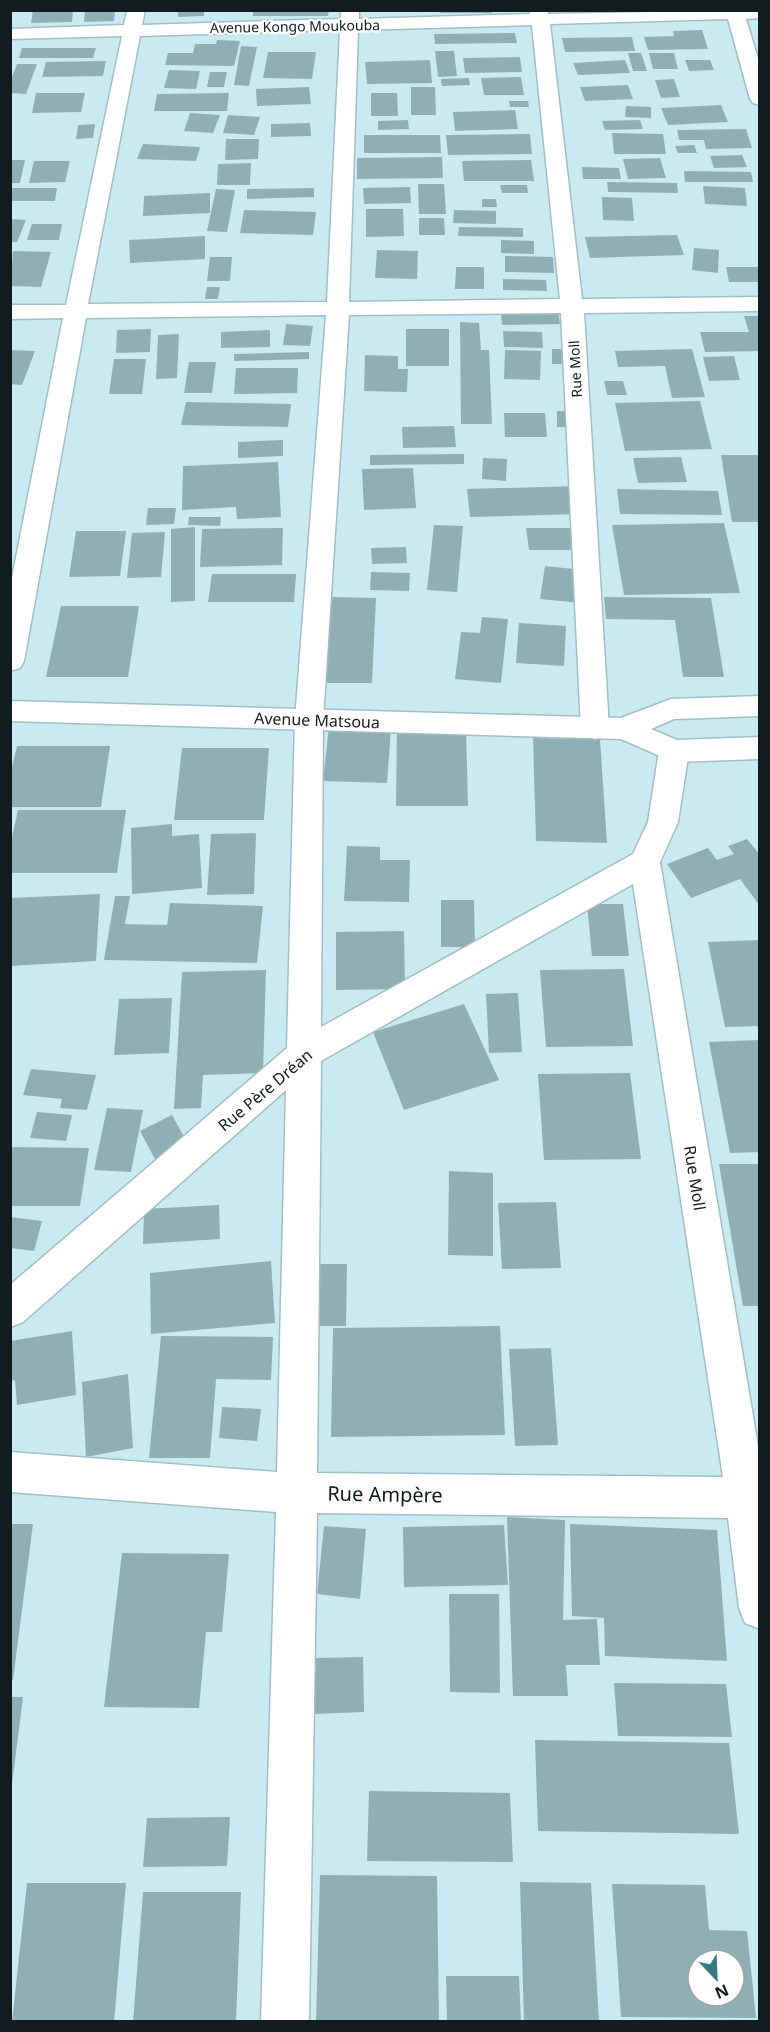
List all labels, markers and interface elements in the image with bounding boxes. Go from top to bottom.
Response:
street label: Avenue Kongo Moukouba [210,15,380,37]
street label: Rue Moll [564,340,586,398]
street label: Avenue Matsoua [254,707,380,733]
street label: Rue Père Dréan [213,1044,317,1136]
street label: Rue Moll [679,1144,711,1212]
street label: Rue Ampère [327,1479,443,1509]
north arrow [686,1948,746,2008]
text: N [712,1979,732,2004]

